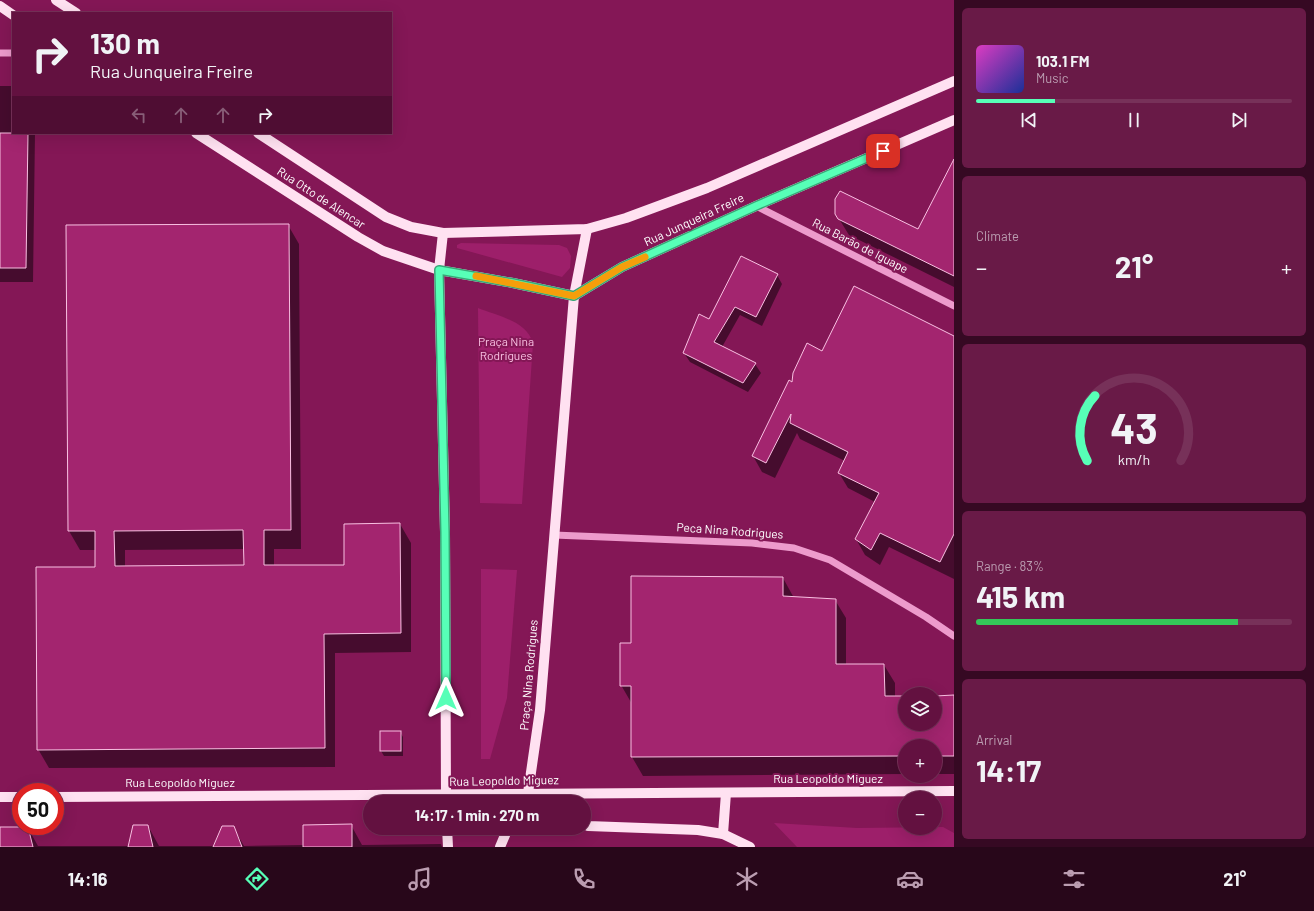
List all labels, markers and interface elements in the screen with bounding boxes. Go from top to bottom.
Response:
text: 130 m [90,26,160,60]
icon: right [24,28,76,80]
text: 103.1 FM [1036,52,1089,70]
text: Rua Junqueira Freire [90,60,253,82]
text: Music [1036,70,1069,86]
icon: left [128,104,150,126]
icon: ahead [170,104,192,126]
icon: ahead [212,104,234,126]
icon: right [254,104,276,126]
icon: previous [1018,109,1040,131]
icon: pause [1123,109,1145,131]
icon: next [1228,109,1250,131]
pin [866,134,900,168]
icon: arrive [872,140,894,162]
street label: Rua Otto de Alencar [275,163,369,231]
street label: Rua Junqueira Freire [641,190,746,248]
street label: Rua Barão de Iguape [810,215,911,275]
text: Climate [976,228,1019,244]
text: 21° [1115,248,1153,284]
text: − [976,254,987,280]
text: + [1281,254,1292,280]
park label: Praça Nina Rodrigues [478,334,534,362]
text: 43 [1110,402,1158,452]
text: km/h [1118,451,1150,468]
street label: Peca Nina Rodrigues [676,519,784,541]
text: Range · 83% [976,558,1044,574]
text: 415 km [976,578,1065,614]
street label: Praça Nina Rodrigues [516,619,540,731]
position arrow [425,677,467,719]
map controls [898,687,942,835]
button: layers [898,687,942,731]
text: Arrival [976,732,1012,748]
button: + [898,739,942,783]
text: 14:17 [976,752,1041,788]
street label: Rua Leopoldo Miguez [773,771,883,785]
street label: Rua Leopoldo Miguez [449,772,559,788]
street label: Rua Leopoldo Miguez [125,775,235,789]
speed limit sign: 50 [12,783,64,835]
button: − [898,791,942,835]
text: 14:17 · 1 min · 270 m [415,806,539,824]
icon: directions [243,865,271,893]
icon: music [406,865,434,893]
icon: phone [570,865,598,893]
icon: climate [733,865,761,893]
icon: car [896,865,924,893]
icon: filters [1060,865,1088,893]
text: 14:16 [68,868,108,890]
text: 21° [1223,868,1246,890]

